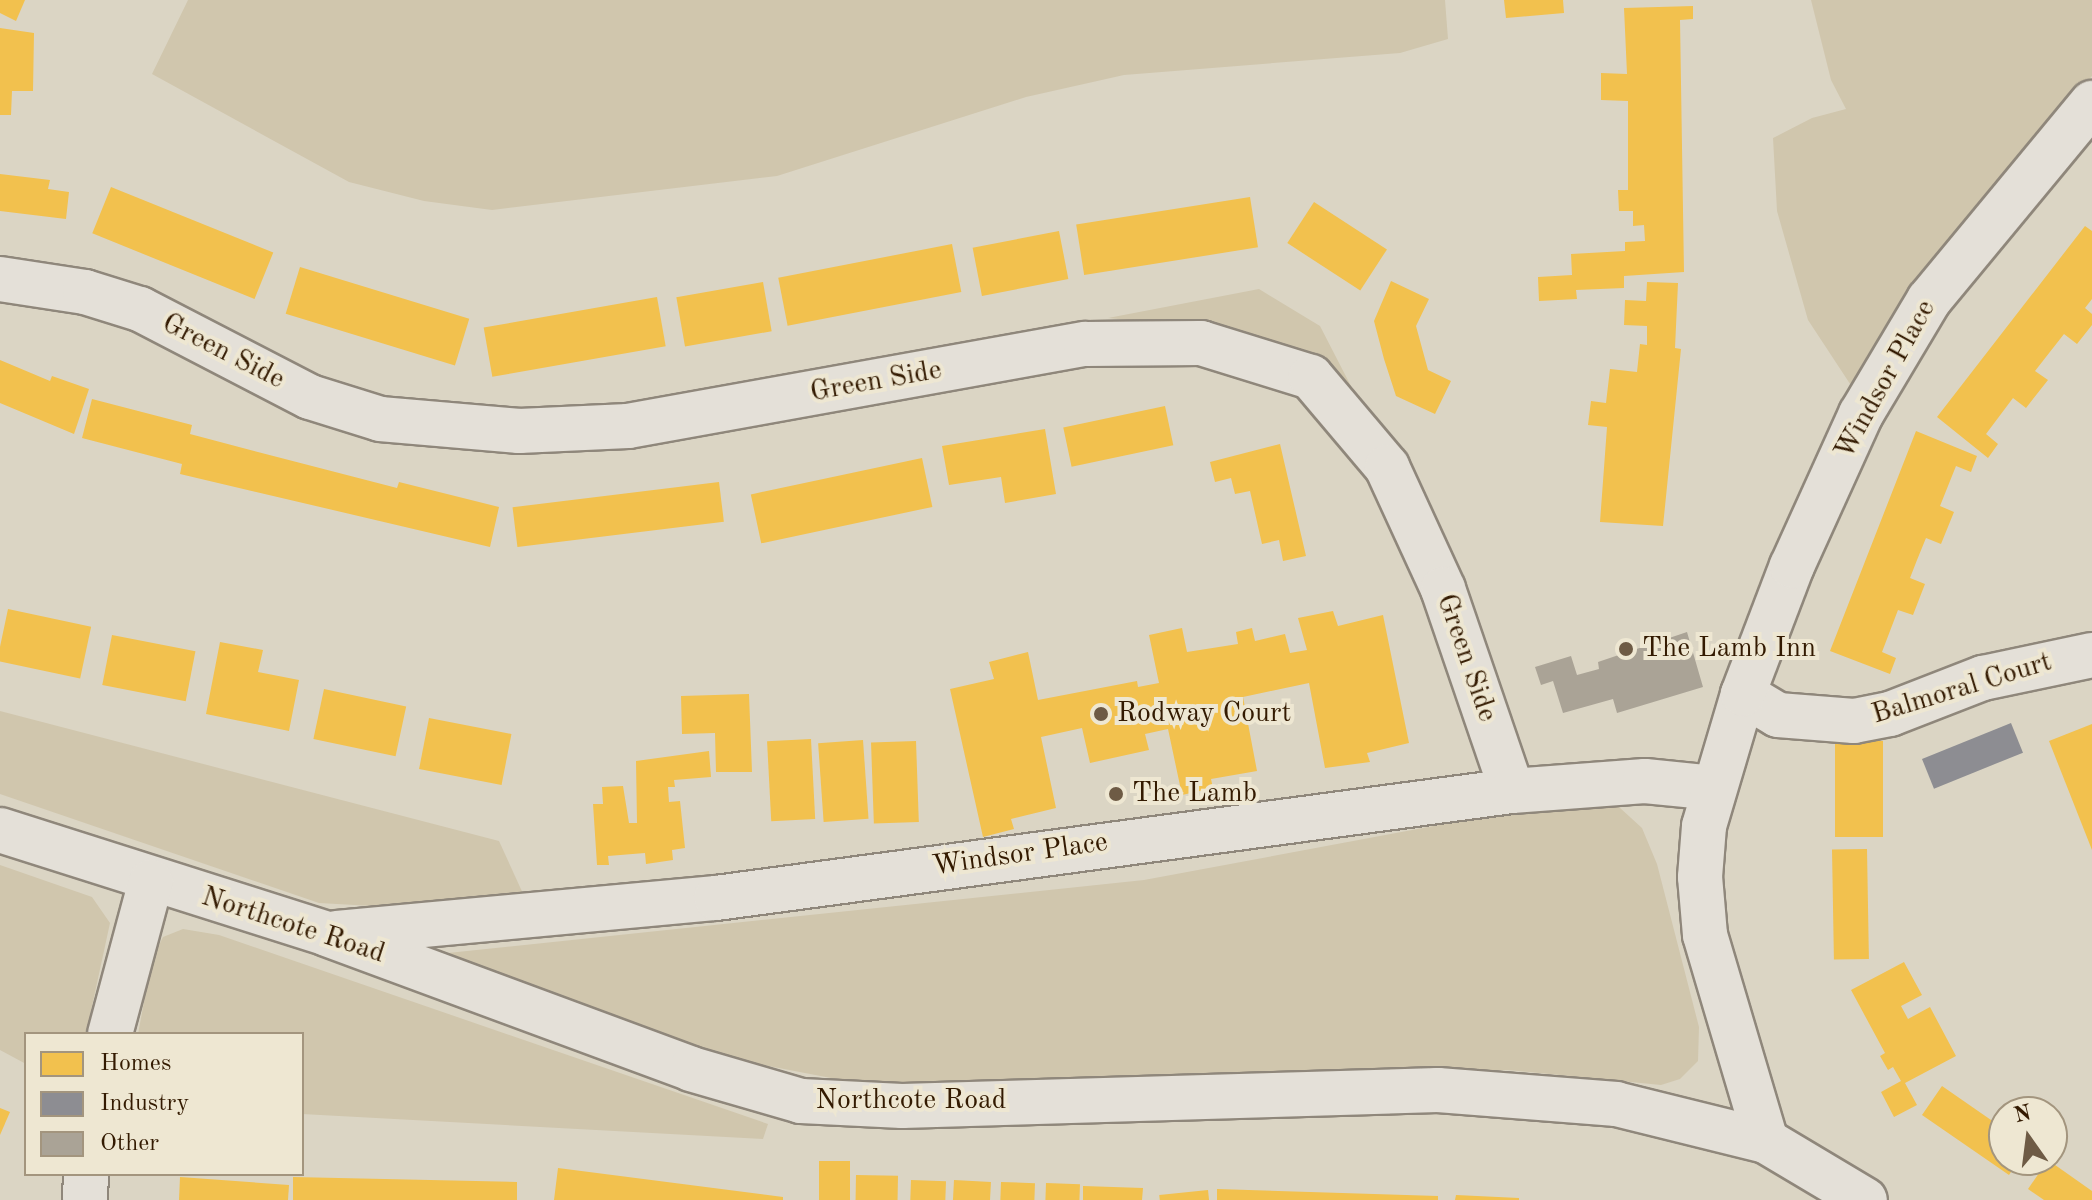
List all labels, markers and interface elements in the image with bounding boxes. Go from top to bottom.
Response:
street label: Windsor Place [1828,295,1944,465]
street label: Green Side [156,307,290,397]
street label: Green Side [808,354,944,410]
street label: Green Side [1429,590,1503,726]
place label: The Lamb Inn [1642,632,1816,666]
marker: The Lamb Inn [1617,640,1635,658]
street label: Balmoral Court [1868,646,2056,732]
place label: Rodway Court [1117,697,1291,731]
marker: Rodway Court [1092,705,1110,723]
place label: The Lamb [1132,777,1257,811]
marker: The Lamb [1107,785,1125,803]
street label: Windsor Place [930,826,1110,884]
street label: Northcote Road [197,881,389,971]
legend [24,1032,304,1176]
text: Homes [100,1052,171,1076]
street label: Northcote Road [816,1084,1006,1118]
text: Industry [100,1092,189,1116]
north arrow [1988,1096,2068,1176]
text: N [2012,1102,2033,1127]
text: Other [100,1132,159,1156]

